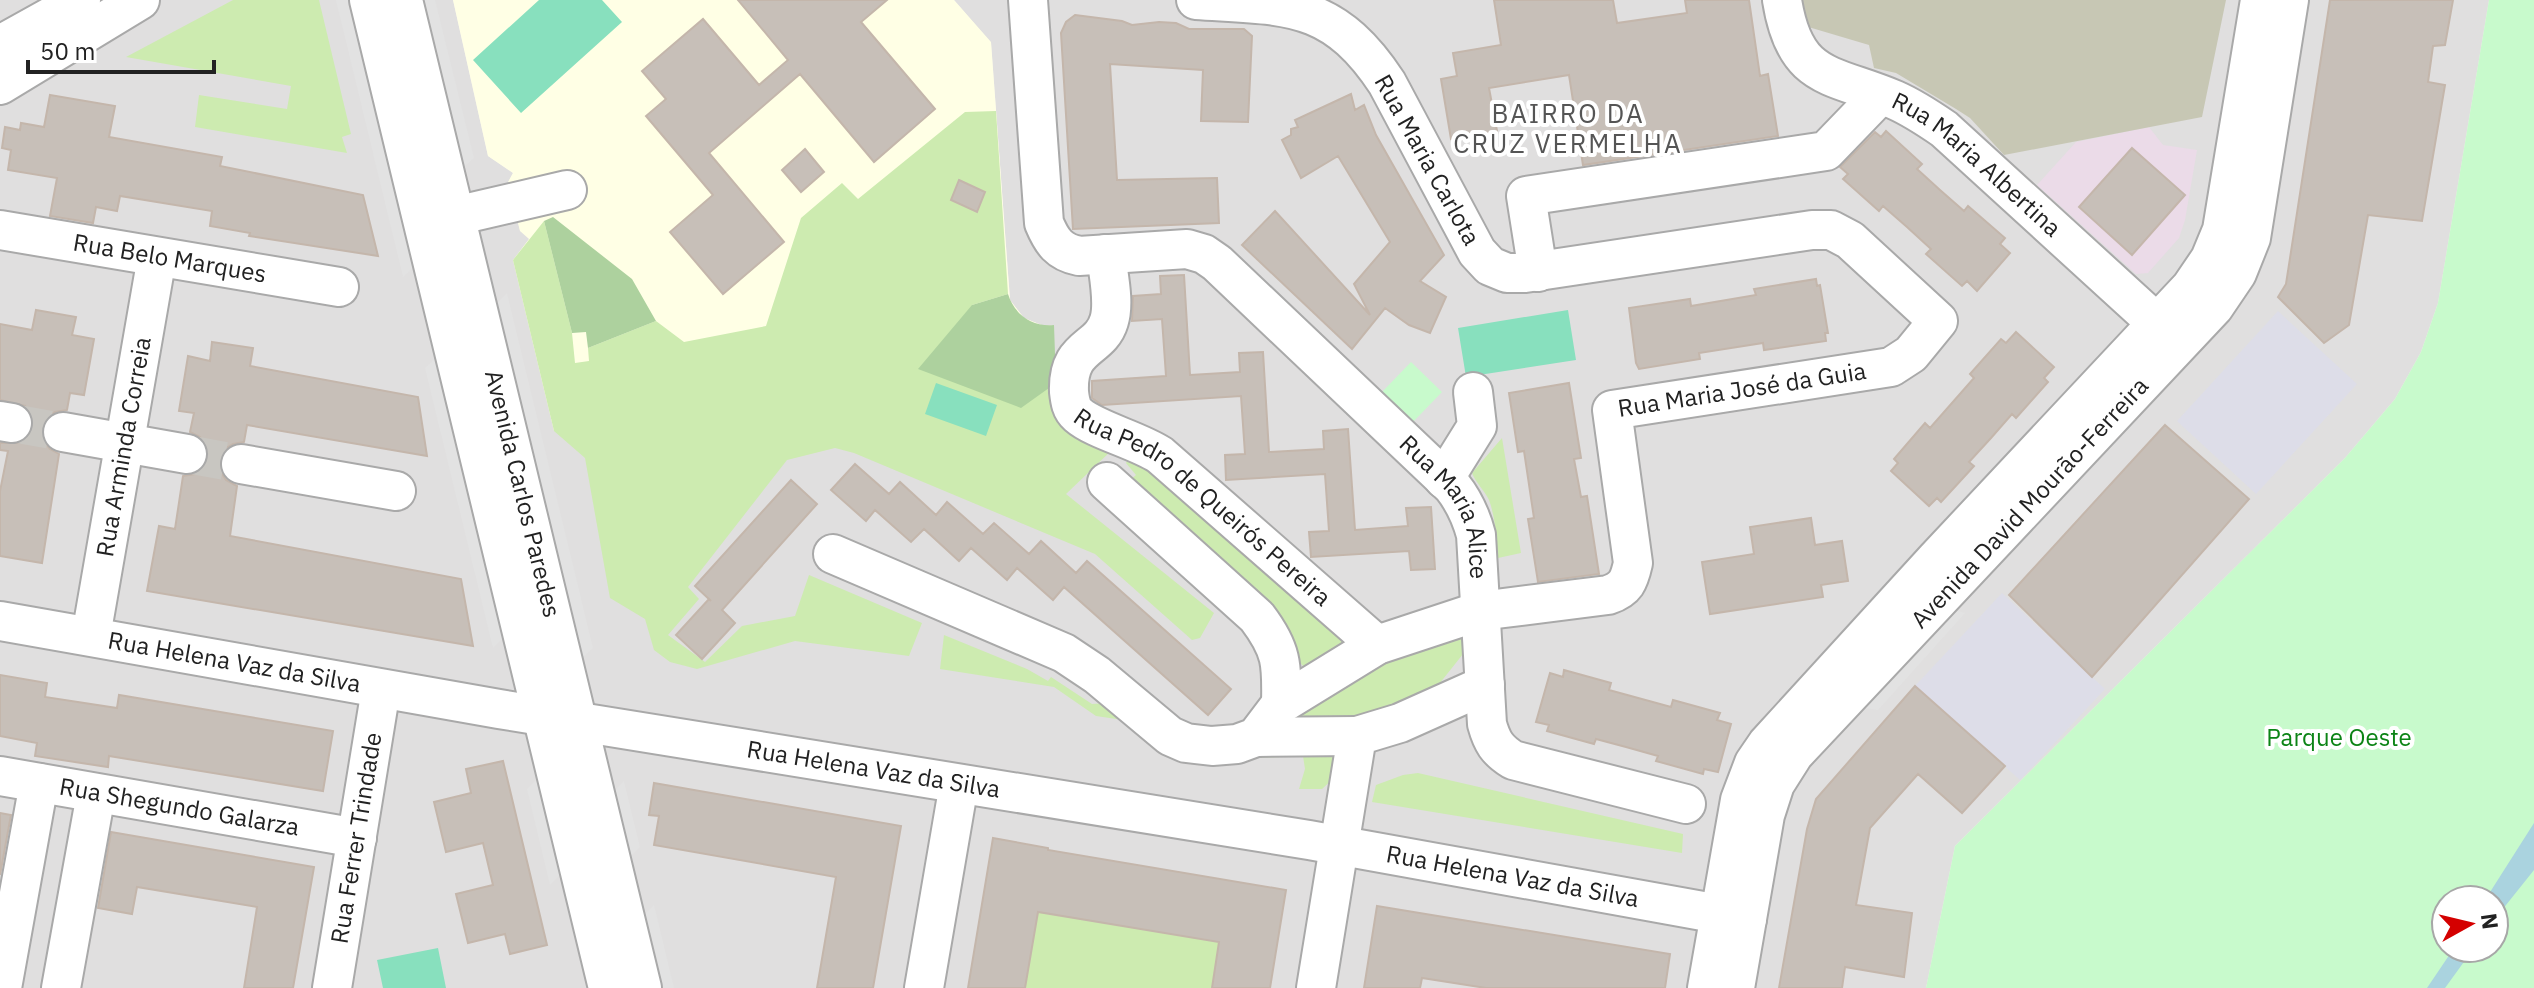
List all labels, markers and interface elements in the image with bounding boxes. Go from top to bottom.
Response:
scale bar [28,24,214,74]
text: 50 m [40,35,95,67]
street label: Rua Maria Carlota [1368,68,1488,251]
street label: Rua Maria Albertina [1887,84,2069,243]
district label: BAIRRO DA CRUZ VERMELHA [1453,96,1683,160]
street label: Rua Belo Marques [71,226,269,290]
street label: Rua Arminda Correia [88,334,158,559]
street label: Rua Maria José da Guia [1615,354,1869,424]
street label: Avenida Carlos Paredes [478,367,569,620]
street label: Avenida David Mourão-Ferreira [1903,370,2155,635]
street label: Rua Pedro de Queirós Pereira [1068,400,1339,613]
street label: Rua Maria Alice [1393,427,1496,580]
street label: Rua Helena Vaz da Silva [106,623,364,699]
park label: Parque Oeste [2266,721,2412,753]
street label: Rua Ferrer Trindade [323,730,389,946]
street label: Rua Helena Vaz da Silva [745,732,1003,805]
street label: Rua Shegundo Galarza [57,770,302,843]
street label: Rua Helena Vaz da Silva [1384,837,1642,914]
north arrow [2430,884,2510,964]
text: N [2475,911,2506,931]

